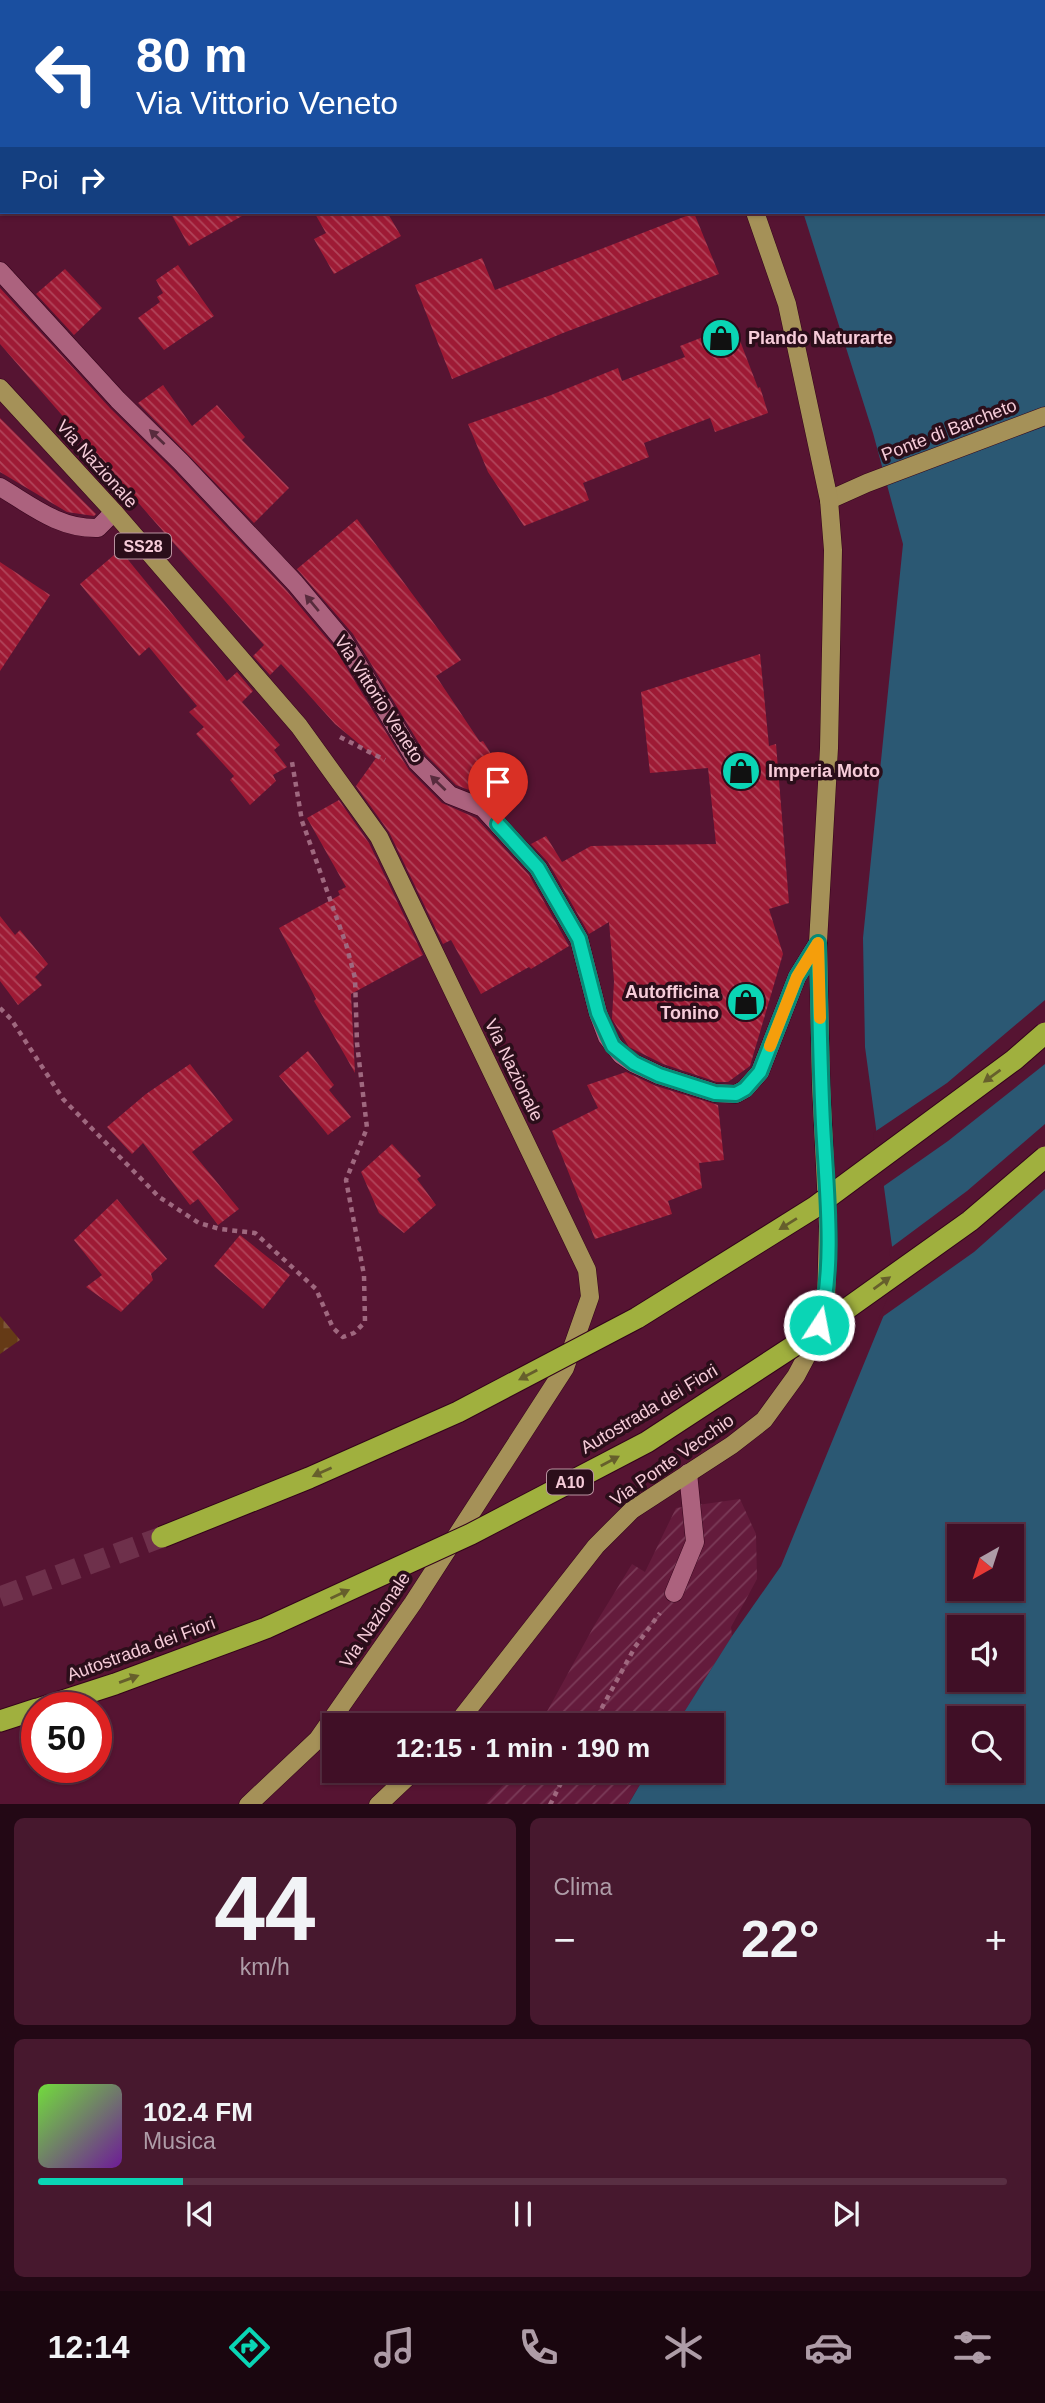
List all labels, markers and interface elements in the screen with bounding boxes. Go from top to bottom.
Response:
icon: left [21,28,112,119]
text: 80 m [136,28,248,82]
text: Via Vittorio Veneto [136,85,398,121]
icon: right [73,161,111,199]
text: Poi [21,165,59,195]
shop icon: Plando Naturarte [700,317,742,359]
place label: Plando Naturarte [748,328,893,348]
street label: Ponte di Barcheto [879,395,1019,465]
street label: Via Nazionale [53,416,141,512]
one-way arrow [148,429,165,446]
road number: SS28 [115,534,171,558]
one-way arrow [305,595,320,612]
street label: Via Vittorio Veneto [330,632,428,766]
shop icon: Imperia Moto [720,750,762,792]
pin [468,752,528,824]
place label: Imperia Moto [768,761,880,781]
icon: arrive [479,763,517,801]
one-way arrow [430,775,446,791]
shop icon: Autofficina Tonino [725,981,767,1023]
place label: Autofficina Tonino [625,982,720,1023]
street label: Via Nazionale [481,1016,547,1124]
one-way arrow [983,1069,1001,1083]
one-way arrow [779,1217,798,1230]
one-way arrow [873,1277,891,1291]
position arrow [782,1288,856,1362]
street label: Autostrada dei Fiori [577,1360,721,1458]
one-way arrow [518,1369,538,1381]
street label: Via Ponte Vecchio [607,1410,737,1510]
one-way arrow [600,1456,620,1467]
one-way arrow [312,1467,333,1478]
road number: A10 [547,1470,593,1494]
north arrow [947,1524,1024,1601]
map controls [947,1524,1024,1783]
street label: Via Nazionale [336,1569,414,1671]
one-way arrow [330,1588,350,1600]
street label: Autostrada dei Fiori [64,1613,218,1685]
button: sound [947,1615,1024,1692]
one-way arrow [119,1673,140,1684]
speed limit sign: 50 [21,1692,112,1783]
button: search [947,1706,1024,1783]
text: 12:15 · 1 min · 190 m [396,1733,650,1763]
text: 44 [214,1858,315,1959]
text: Clima [554,1874,612,1900]
text: 22° [741,1910,820,1968]
text: − [554,1919,576,1961]
text: + [985,1919,1007,1961]
text: km/h [240,1954,290,1980]
text: 102.4 FM [143,2097,253,2127]
text: Musica [143,2128,216,2154]
icon: previous [181,2195,219,2233]
icon: pause [504,2195,542,2233]
icon: next [827,2195,865,2233]
icon: directions [225,2323,274,2372]
icon: music [370,2323,419,2372]
icon: phone [514,2323,563,2372]
icon: climate [659,2323,708,2372]
icon: car [804,2323,853,2372]
icon: filters [948,2323,997,2372]
text: 12:14 [48,2329,130,2365]

